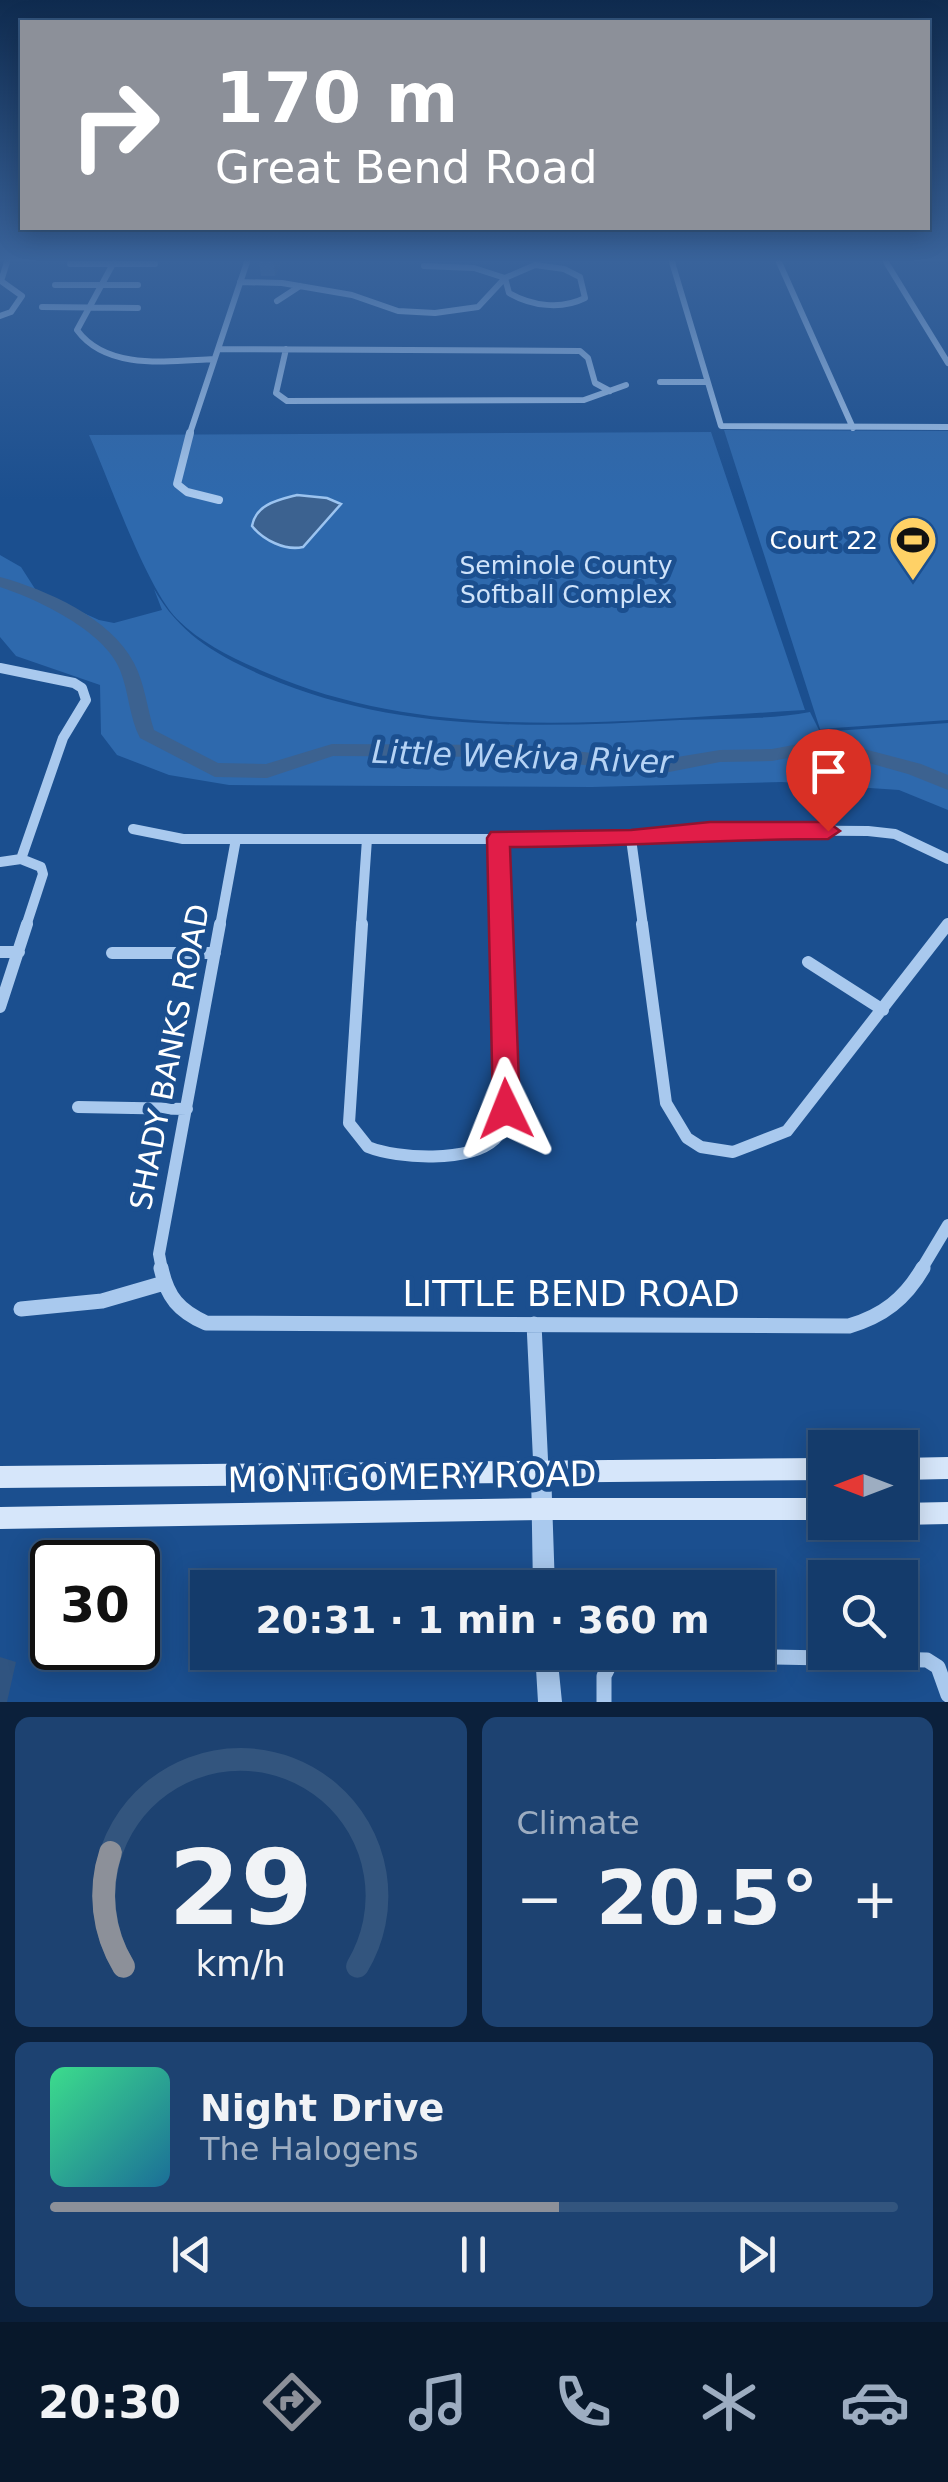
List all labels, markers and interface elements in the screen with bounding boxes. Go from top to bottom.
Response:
text: 170 m [215,57,458,139]
icon: right [50,60,180,190]
text: Great Bend Road [215,141,597,194]
sports icon: Court 22 [887,514,939,582]
place label: Court 22 [770,526,878,555]
park label: Seminole County Softball Complex [459,551,673,609]
pin [786,729,871,832]
water label: Little Wekiva River [371,733,675,781]
icon: arrive [801,744,856,799]
street label: SHADY BANKS ROAD [123,901,216,1213]
position arrow [454,1057,558,1161]
street label: LITTLE BEND ROAD [402,1274,740,1314]
north arrow [808,1430,918,1540]
map controls [808,1430,918,1670]
street label: MONTGOMERY ROAD [227,1454,597,1500]
speed limit sign: 30 [30,1540,160,1670]
button: search [808,1560,918,1670]
text: 20:31 · 1 min · 360 m [255,1598,710,1642]
text: Climate [517,1804,640,1842]
text: 29 [168,1827,313,1949]
text: 20.5° [596,1854,819,1942]
text: − [517,1867,563,1931]
text: + [852,1867,898,1931]
text: km/h [196,1943,286,1984]
text: Night Drive [200,2086,444,2130]
text: The Halogens [200,2130,419,2168]
icon: previous [164,2227,219,2282]
icon: pause [446,2227,501,2282]
icon: next [729,2227,784,2282]
icon: directions [257,2367,327,2437]
icon: music [403,2367,473,2437]
icon: phone [548,2367,618,2437]
icon: climate [694,2367,764,2437]
icon: car [840,2367,910,2437]
text: 20:30 [38,2376,181,2429]

